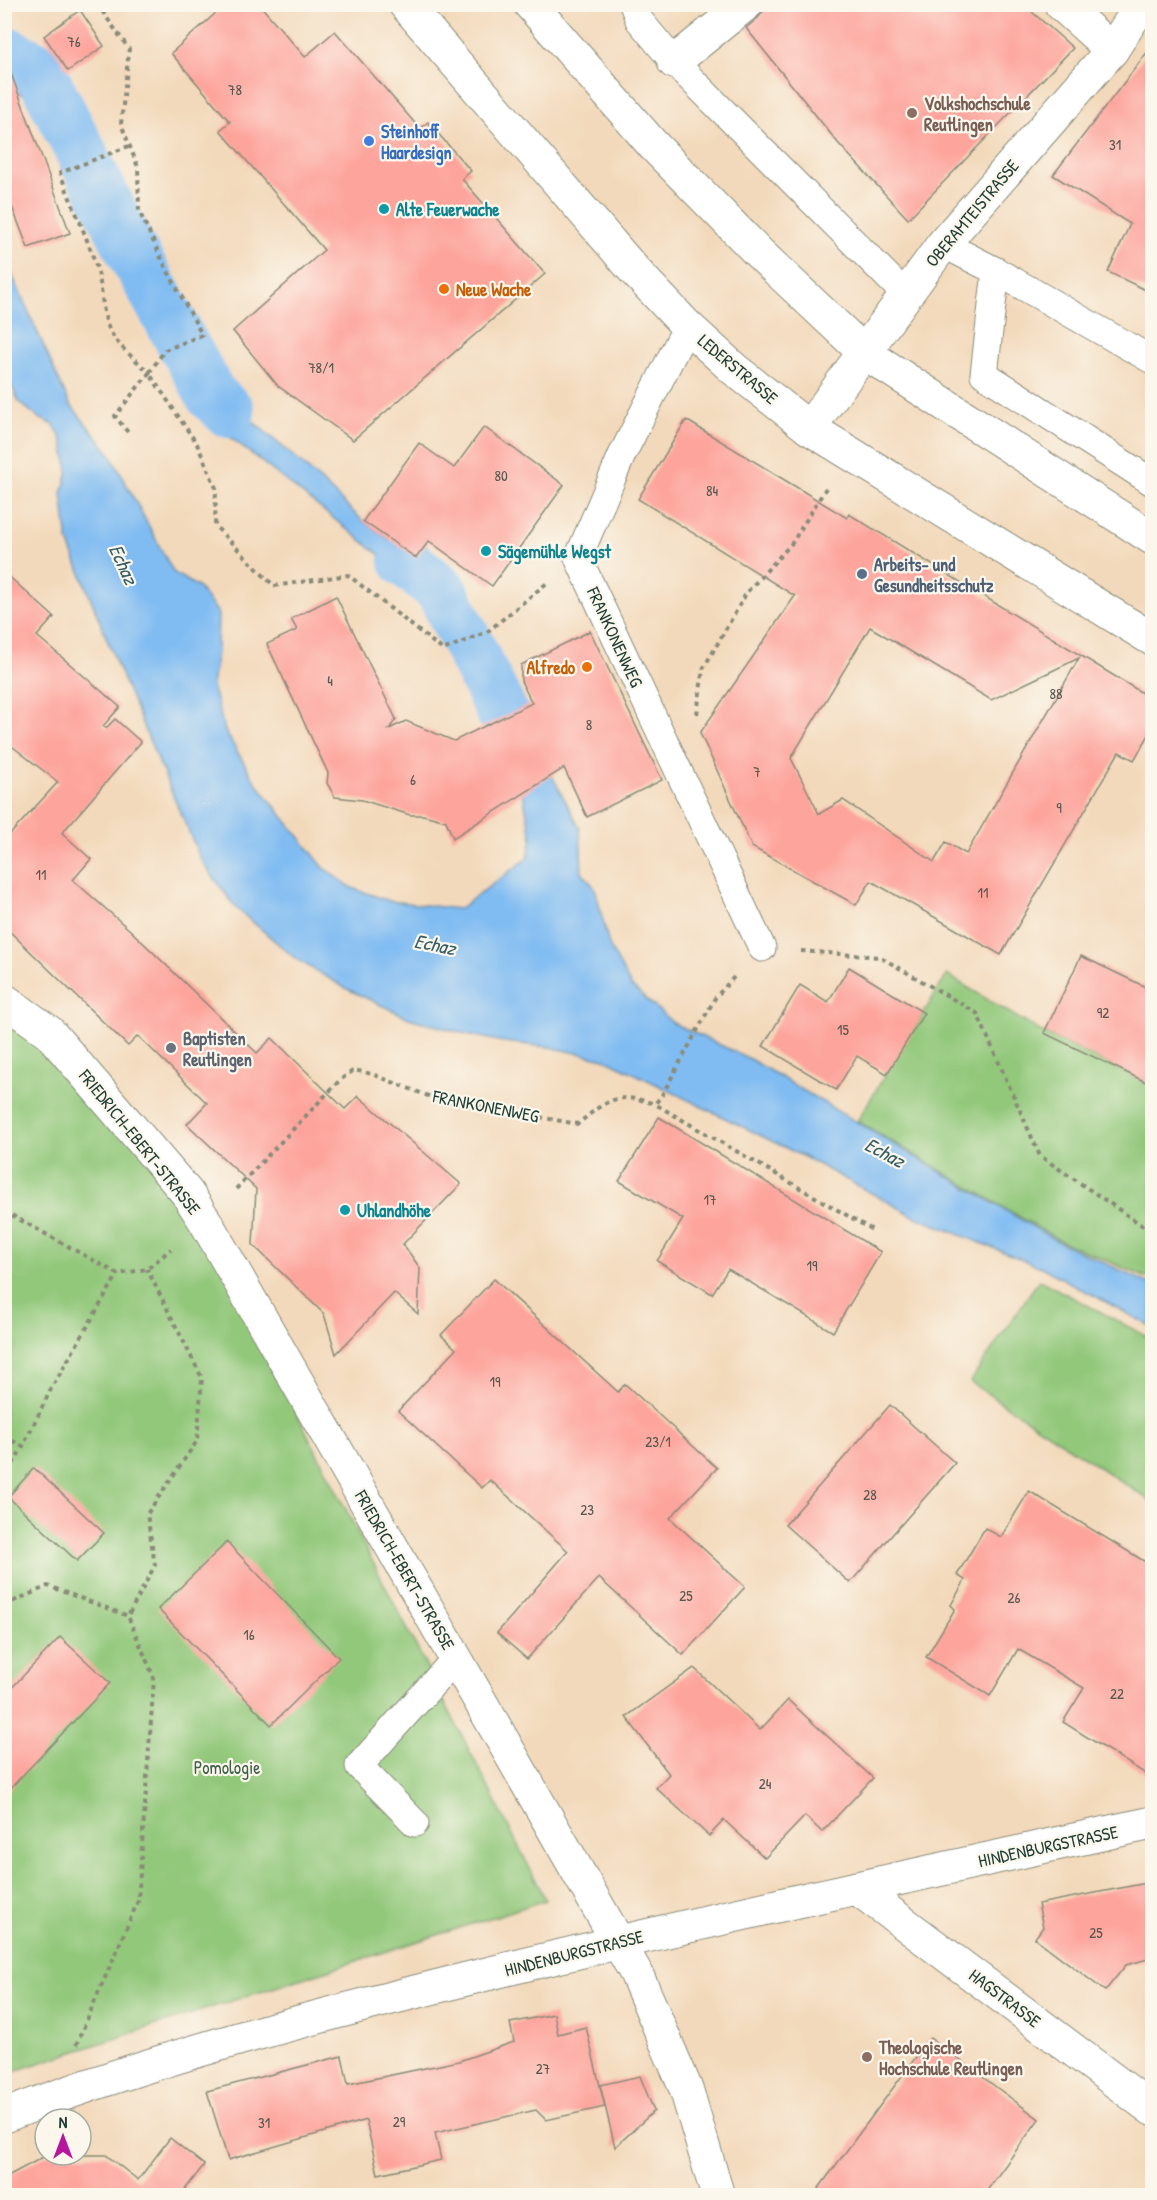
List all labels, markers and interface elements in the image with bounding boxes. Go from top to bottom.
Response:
house number: 76 [67,31,81,52]
house number: 78 [228,79,242,100]
place label: Volkshochschule Reutlingen [924,91,1031,138]
marker: Volkshochschule Reutlingen [905,106,919,120]
place label: Steinhoff Haardesign [381,119,452,166]
marker: Steinhoff Haardesign [362,134,376,148]
house number: 31 [1109,134,1121,155]
street label: OBERAMTEISTRASSE [920,154,1025,272]
place label: Alte Feuerwache [396,197,500,222]
marker: Alte Feuerwache [377,202,391,216]
place label: Neue Wache [456,277,532,302]
marker: Neue Wache [437,282,451,296]
street label: LEDERSTRASSE [693,328,783,410]
house number: 78/1 [308,357,334,378]
house number: 80 [494,465,508,486]
house number: 84 [706,480,718,501]
place label: Sägemühle Wegst [498,539,612,565]
water label: Echaz [103,540,146,590]
marker: Sägemühle Wegst [479,544,493,558]
place label: Arbeits- und Gesundheitsschutz [874,552,994,598]
marker: Arbeits- und Gesundheitsschutz [855,567,869,581]
street label: FRANKONENWEG [581,582,649,691]
place label: Alfredo [527,655,576,680]
marker: Alfredo [580,660,594,674]
house number: 4 [327,670,333,691]
house number: 88 [1050,683,1063,704]
house number: 8 [586,714,592,735]
house number: 7 [753,761,761,782]
house number: 6 [410,769,416,790]
house number: 9 [1056,797,1062,818]
house number: 11 [36,864,46,885]
house number: 11 [978,882,988,903]
water label: Echaz [412,927,459,961]
house number: 92 [1097,1002,1109,1023]
house number: 15 [837,1019,850,1040]
place label: Baptisten Reutlingen [183,1026,252,1073]
marker: Baptisten Reutlingen [164,1041,178,1055]
street label: FRIEDRICH-EBERT-STRASSE [73,1063,207,1220]
street label: FRANKONENWEG [430,1083,541,1129]
water label: Echaz [860,1130,911,1174]
house number: 17 [704,1189,716,1210]
place label: Uhlandhöhe [357,1198,432,1223]
marker: Uhlandhöhe [338,1203,352,1217]
house number: 19 [807,1255,818,1276]
house number: 19 [490,1371,501,1392]
house number: 23/1 [645,1431,671,1452]
house number: 28 [863,1484,877,1505]
street label: FRIEDRICH-EBERT-STRASSE [349,1485,461,1655]
house number: 23 [580,1499,594,1520]
house number: 25 [679,1585,693,1606]
house number: 26 [1007,1587,1021,1608]
house number: 16 [243,1624,255,1645]
house number: 22 [1110,1683,1124,1704]
park label: Pomologie [194,1755,260,1780]
house number: 24 [759,1773,772,1794]
street label: HINDENBURGSTRASSE [976,1819,1120,1873]
house number: 25 [1089,1922,1103,1943]
street label: HINDENBURGSTRASSE [502,1924,646,1982]
street label: HAGSTRASSE [964,1963,1046,2033]
place label: Theologische Hochschule Reutlingen [878,2035,1023,2082]
marker: Theologische Hochschule Reutlingen [860,2050,874,2064]
house number: 27 [536,2058,550,2079]
north arrow [33,2107,93,2167]
text: N [59,2111,68,2133]
house number: 29 [393,2111,406,2132]
house number: 31 [258,2112,270,2133]

